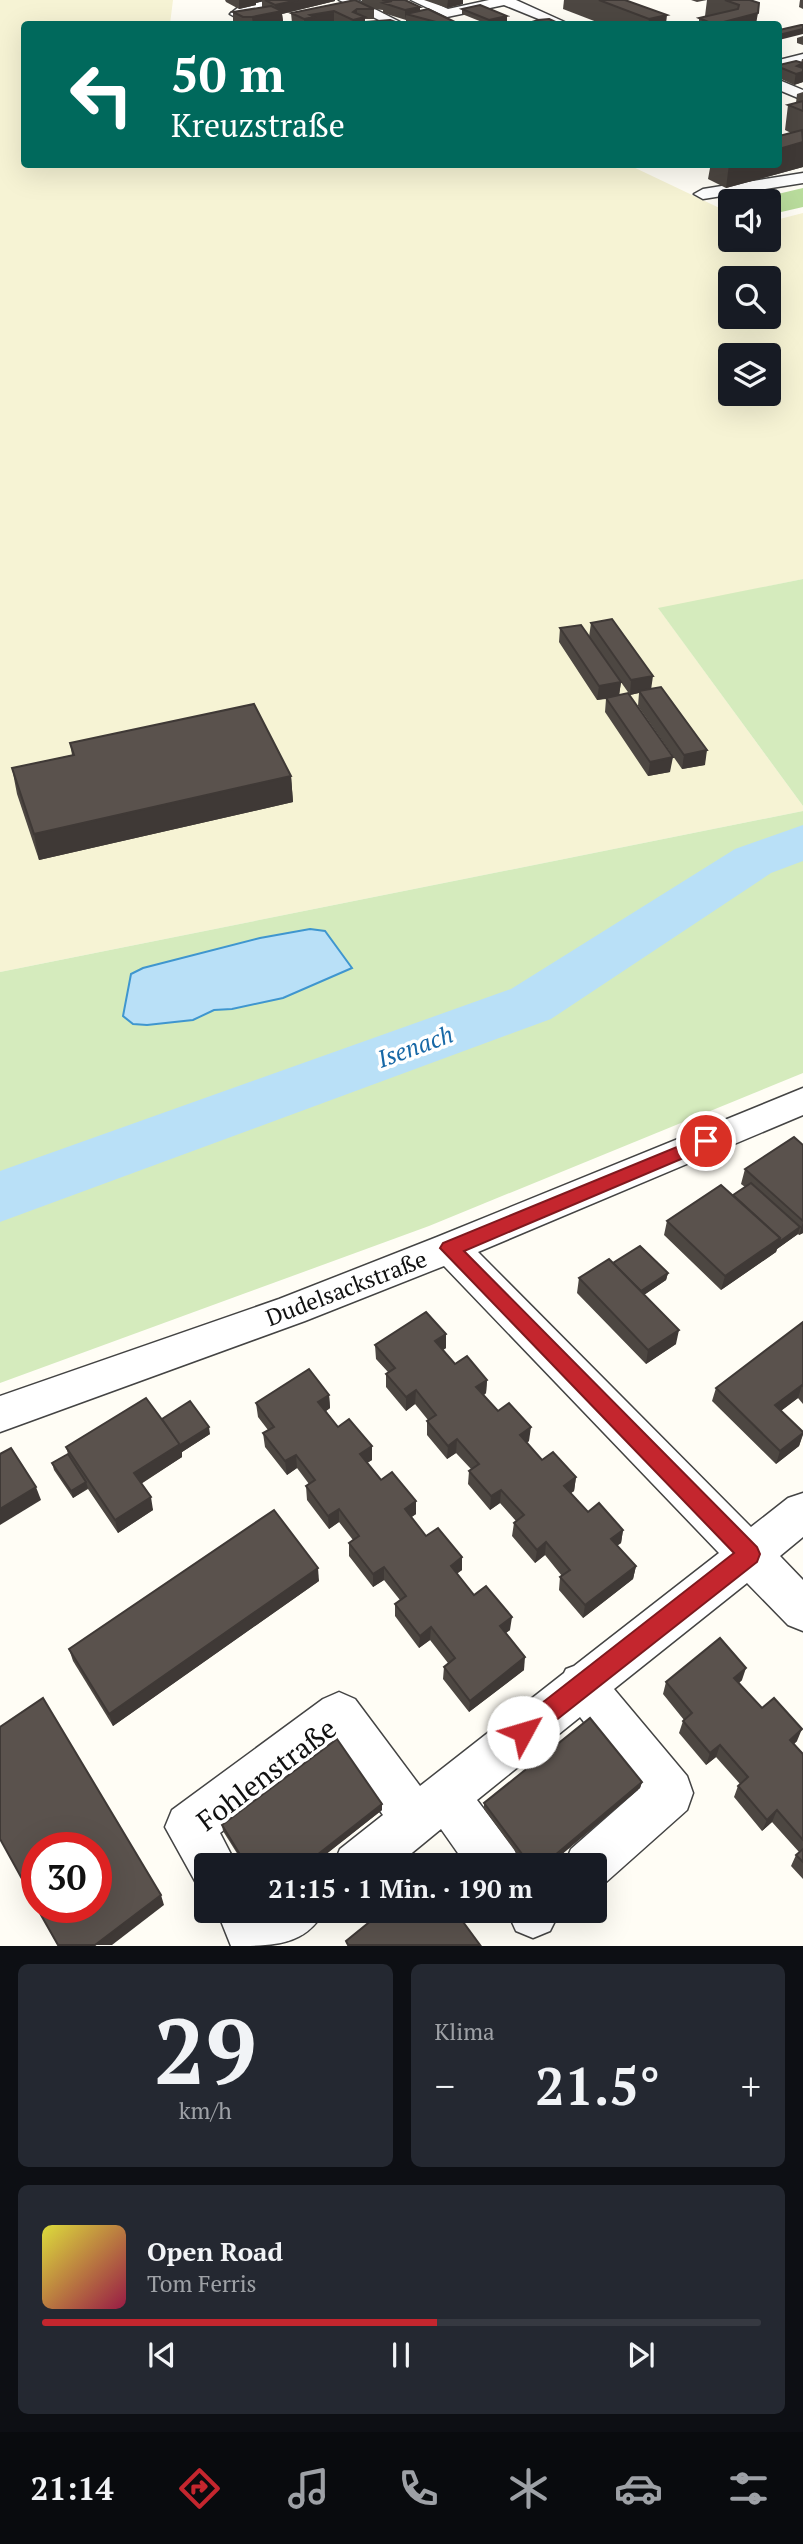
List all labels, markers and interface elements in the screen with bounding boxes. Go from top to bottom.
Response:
text: 50 m [171,41,285,106]
icon: left [56,49,147,140]
text: Kreuzstraße [171,104,345,146]
map controls [718,189,781,406]
button: sound [718,189,781,252]
button: search [718,266,781,329]
button: layers [718,343,781,406]
water label: Isenach [372,1018,457,1075]
pin [676,1111,736,1171]
icon: arrive [687,1122,725,1160]
street label: Dudelsackstraße [261,1243,431,1333]
position arrow [486,1695,560,1769]
street label: Fohlenstraße [189,1709,343,1839]
speed limit sign: 30 [21,1832,112,1923]
text: 21:15 · 1 Min. · 190 m [268,1871,533,1905]
text: 29 [154,1989,257,2110]
text: Klima [435,2016,495,2047]
text: 21.5° [535,2051,660,2120]
text: − [435,2061,455,2111]
text: + [741,2061,761,2111]
text: km/h [179,2095,232,2126]
text: Open Road [147,2234,283,2268]
text: Tom Ferris [147,2268,257,2299]
icon: previous [143,2336,181,2374]
icon: pause [382,2336,420,2374]
icon: next [622,2336,660,2374]
icon: directions [175,2464,224,2513]
icon: music [284,2464,333,2513]
icon: phone [394,2464,443,2513]
icon: climate [504,2464,553,2513]
icon: car [614,2464,663,2513]
icon: filters [724,2464,773,2513]
text: 21:14 [30,2467,114,2509]

